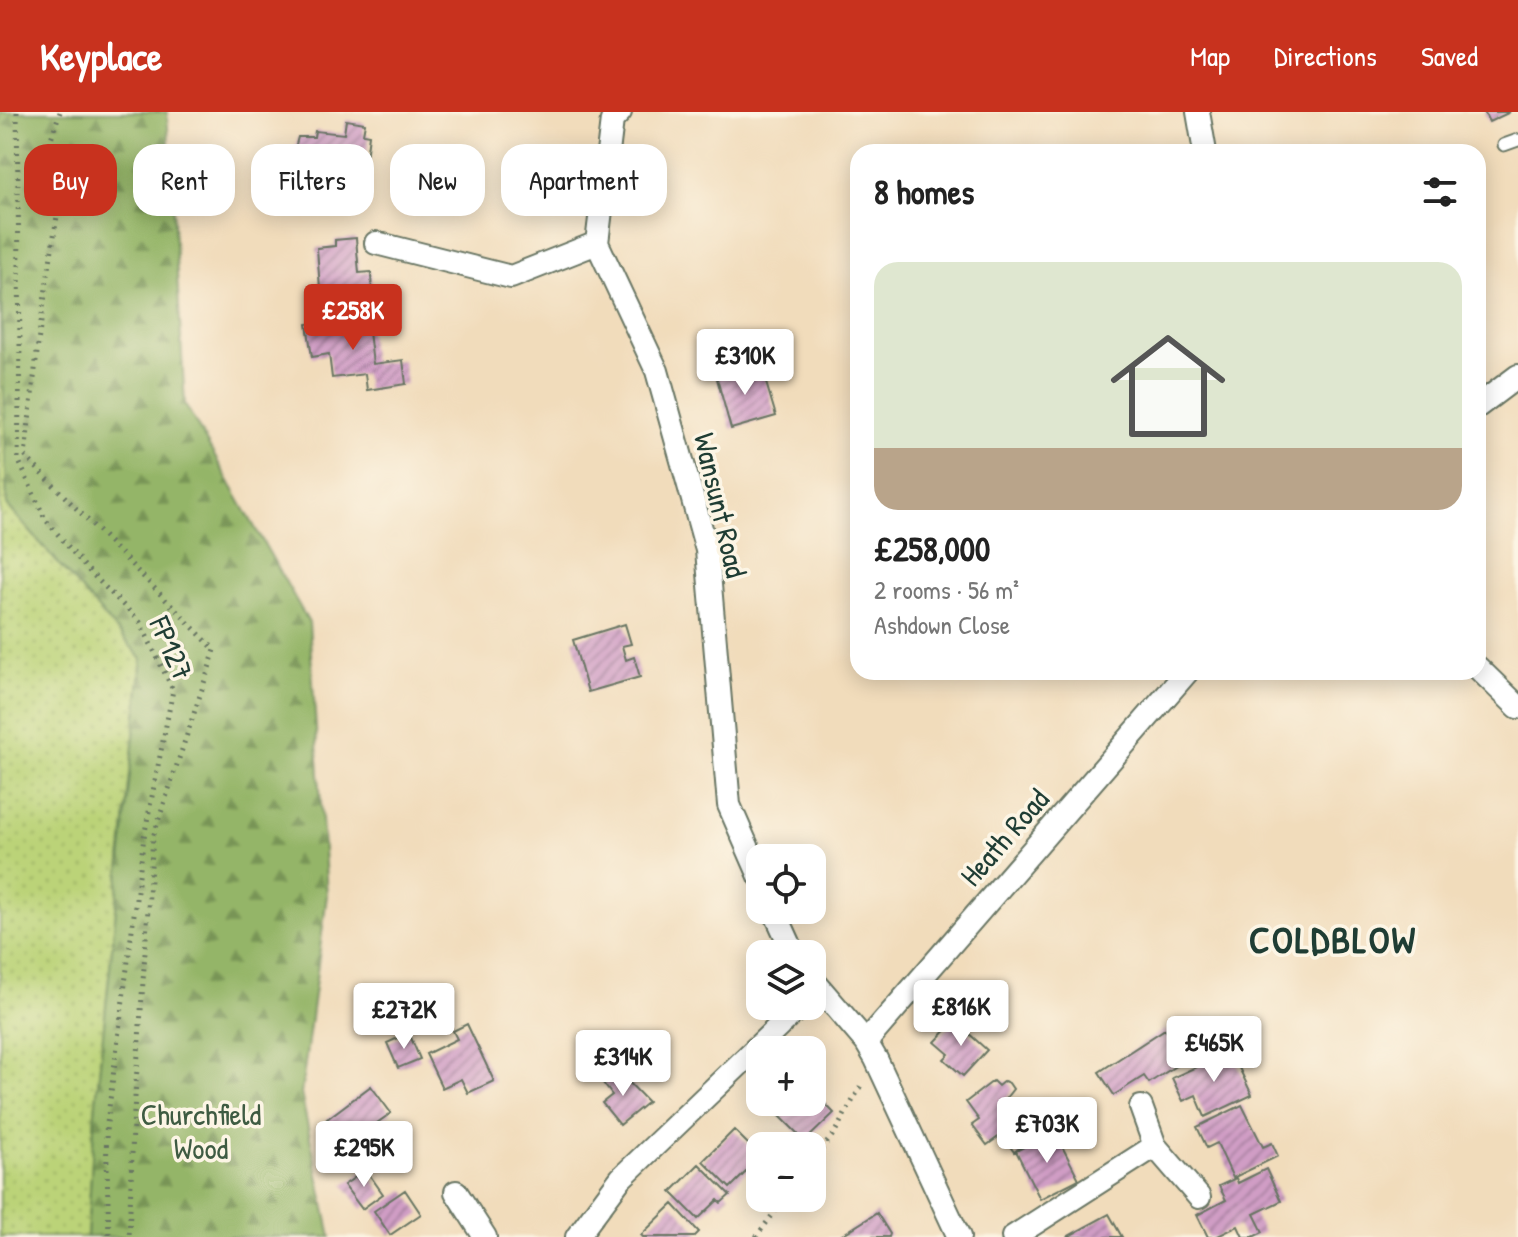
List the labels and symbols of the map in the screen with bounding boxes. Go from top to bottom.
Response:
pin: £258K [297,284,409,352]
pin: £310K [689,329,801,397]
street label: Wansunt Road [685,429,757,582]
street label: FP127 [140,609,204,686]
street label: Heath Road [951,780,1058,894]
district label: COLDBLOW [1249,913,1417,965]
pin: £816K [905,980,1017,1048]
pin: £272K [348,983,460,1051]
pin: £465K [1158,1016,1270,1084]
pin: £314K [567,1030,679,1098]
park label: Churchfield Wood [141,1094,262,1168]
pin: £703K [991,1097,1103,1165]
pin: £295K [308,1121,420,1189]

